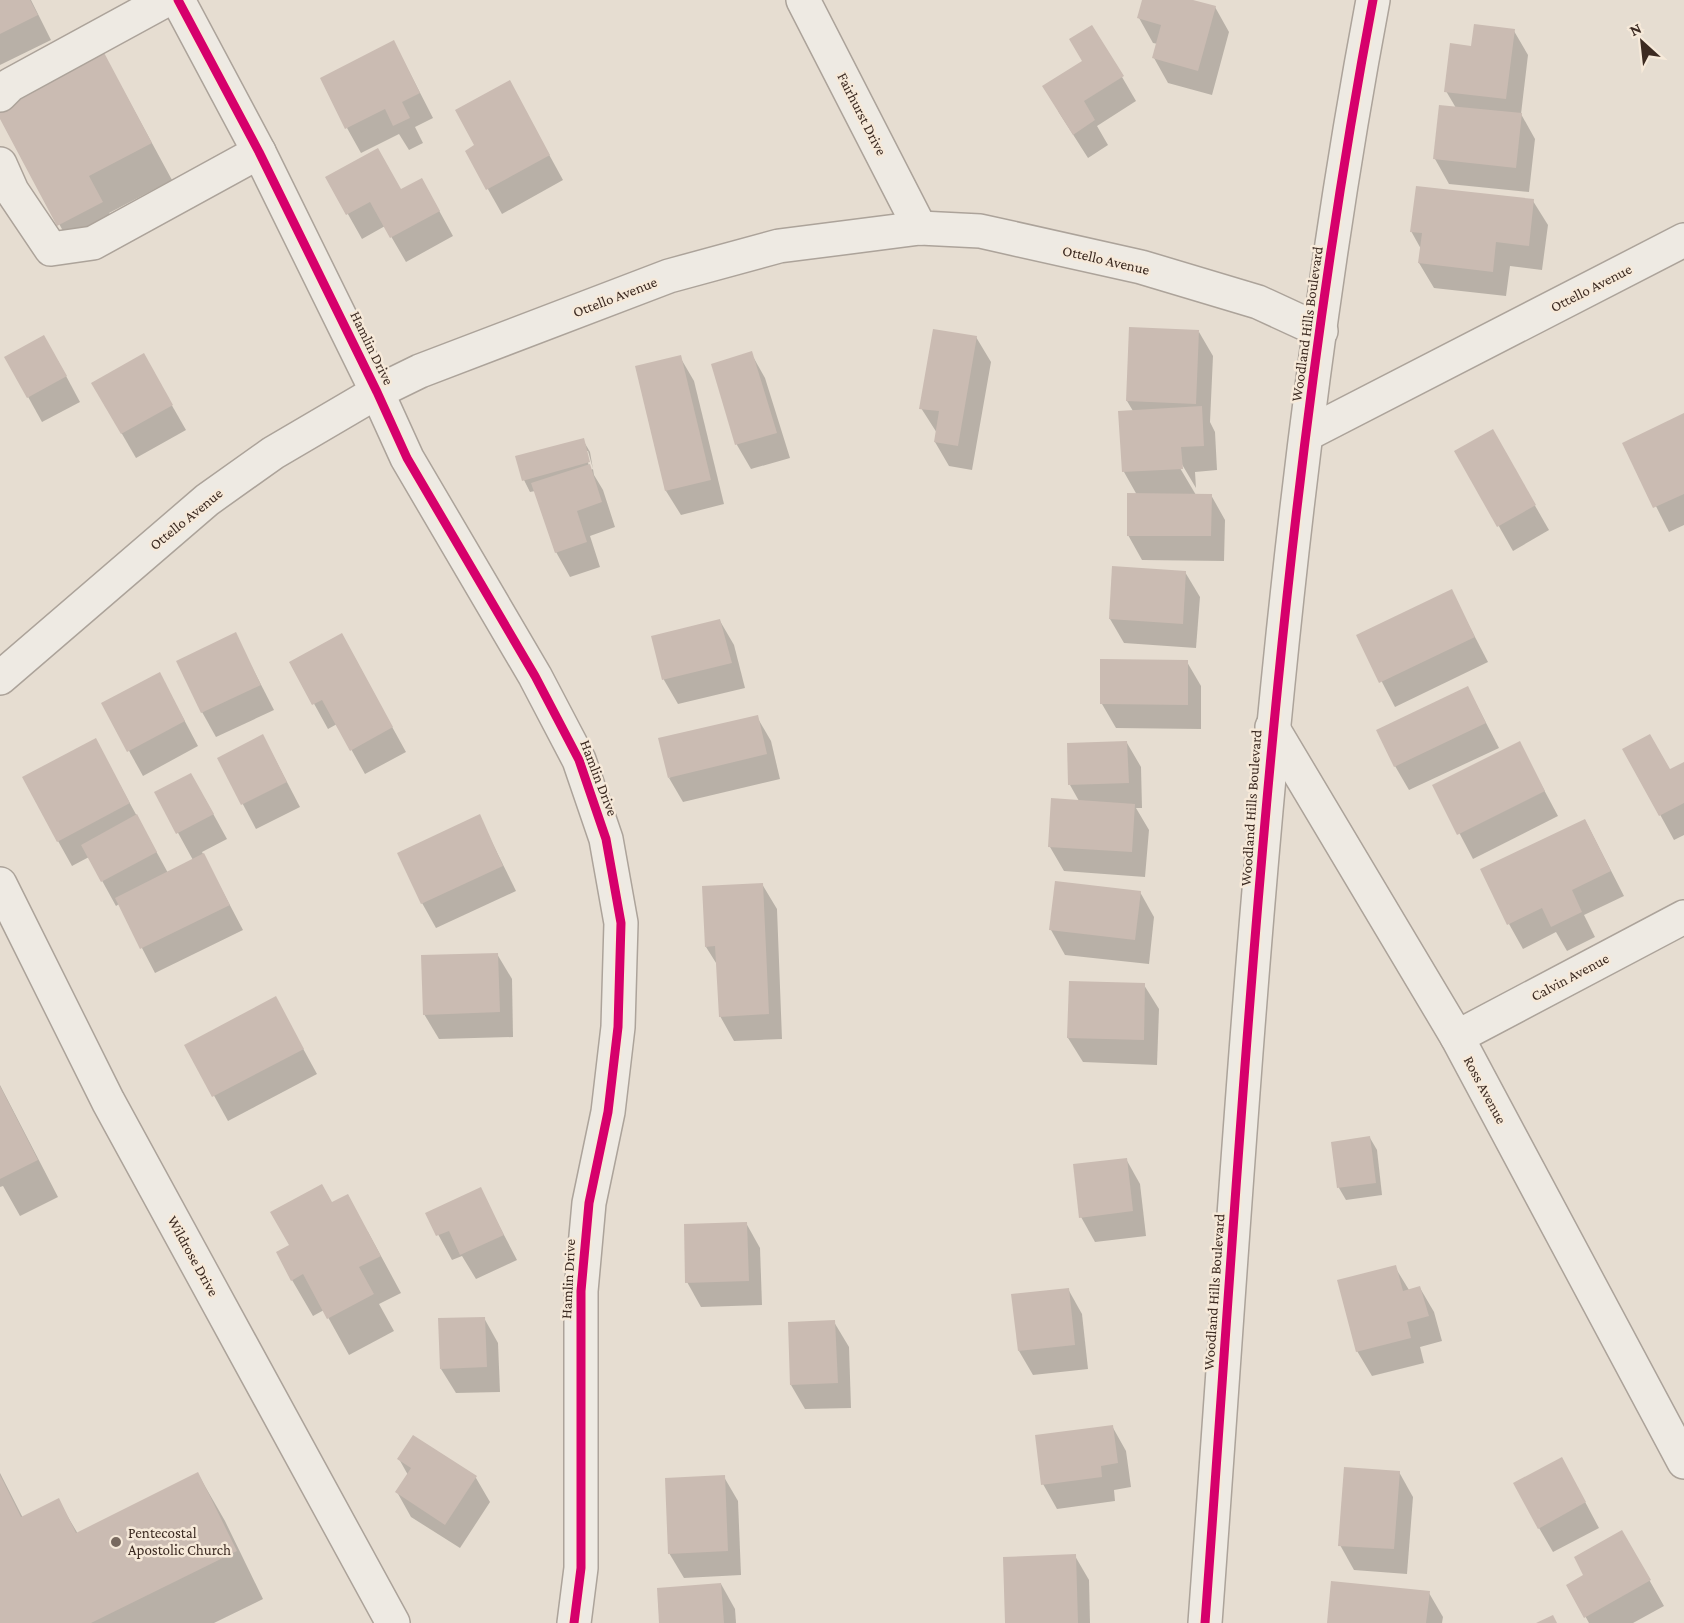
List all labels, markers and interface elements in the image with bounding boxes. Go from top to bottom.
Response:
north arrow [1612,12,1672,72]
text: N [1627,19,1644,39]
street label: Fairhurst Drive [834,70,890,158]
street label: Ottello Avenue [1061,242,1151,278]
street label: Woodland Hills Boulevard [1288,245,1326,403]
street label: Ottello Avenue [1548,261,1635,315]
street label: Ottello Avenue [571,273,660,320]
street label: Hamlin Drive [347,308,397,388]
street label: Ottello Avenue [146,485,226,553]
street label: Woodland Hills Boulevard [1238,729,1264,887]
street label: Hamlin Drive [577,738,621,819]
street label: Calvin Avenue [1528,950,1612,1004]
street label: Ross Avenue [1460,1053,1510,1127]
street label: Wildrose Drive [164,1213,222,1299]
street label: Woodland Hills Boulevard [1201,1213,1227,1371]
street label: Hamlin Drive [558,1238,578,1319]
place label: Pentecostal Apostolic Church [128,1525,231,1559]
marker: Pentecostal Apostolic Church [109,1535,123,1549]

